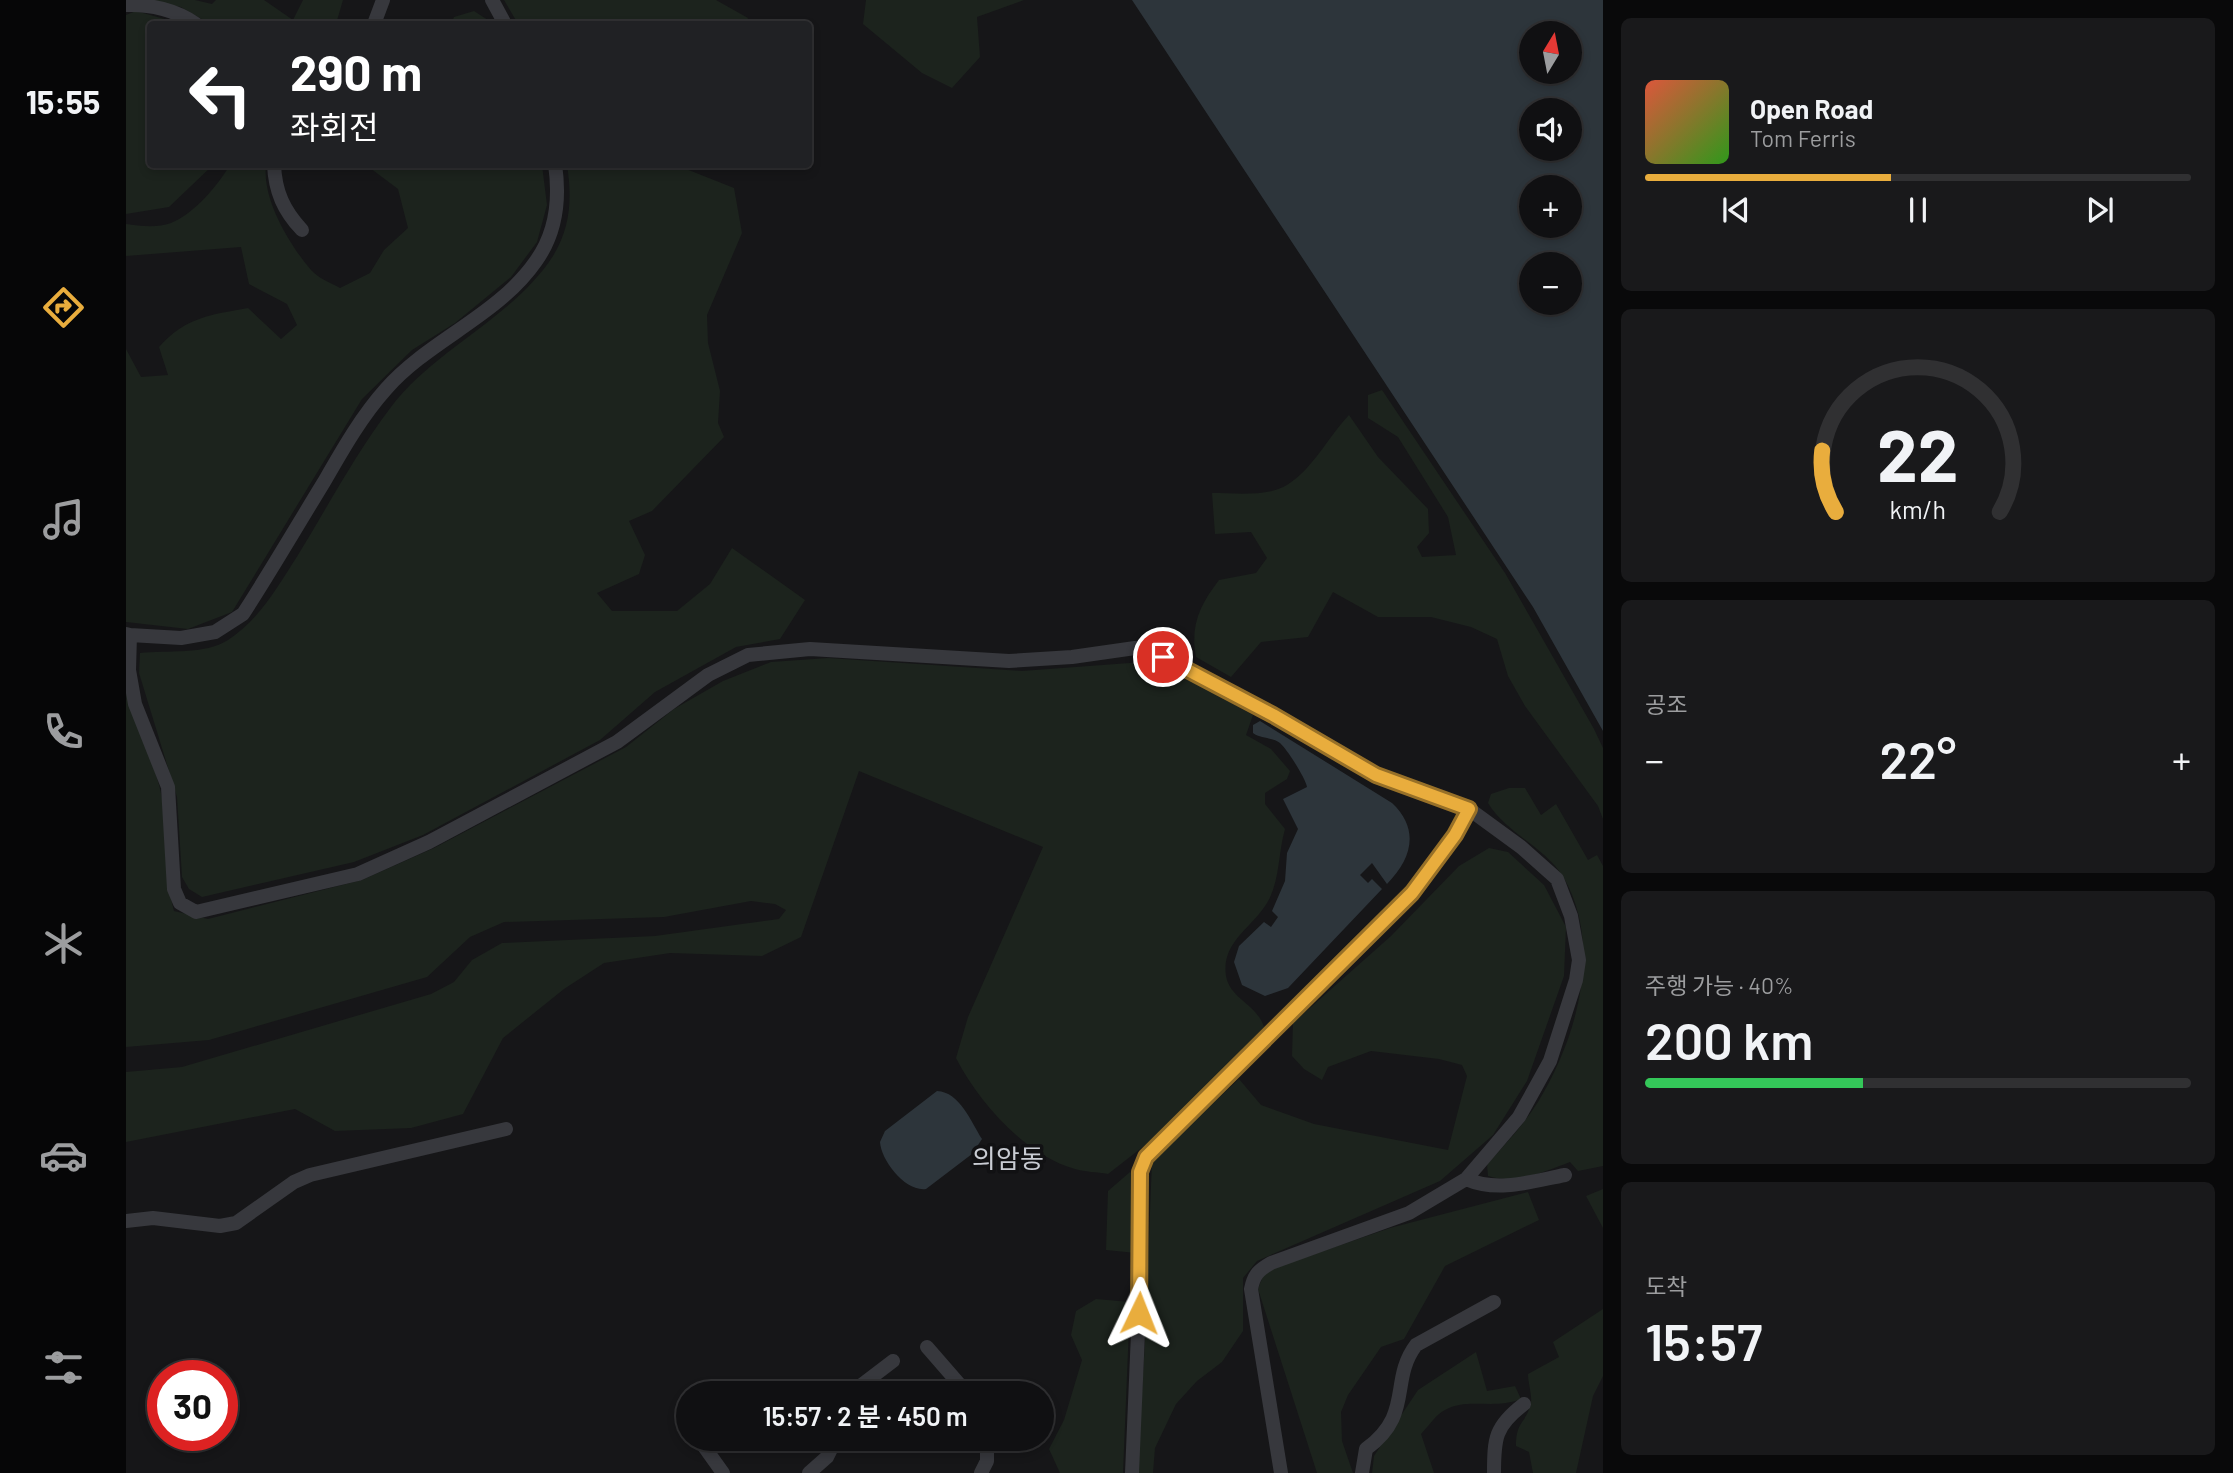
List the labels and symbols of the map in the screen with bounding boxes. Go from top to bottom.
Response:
north arrow [1519,21,1582,84]
pin [1133,627,1193,687]
district label: 의암동 [972,1142,1044,1173]
position arrow [1102,1276,1176,1350]
speed limit sign: 30 [147,1360,238,1451]

